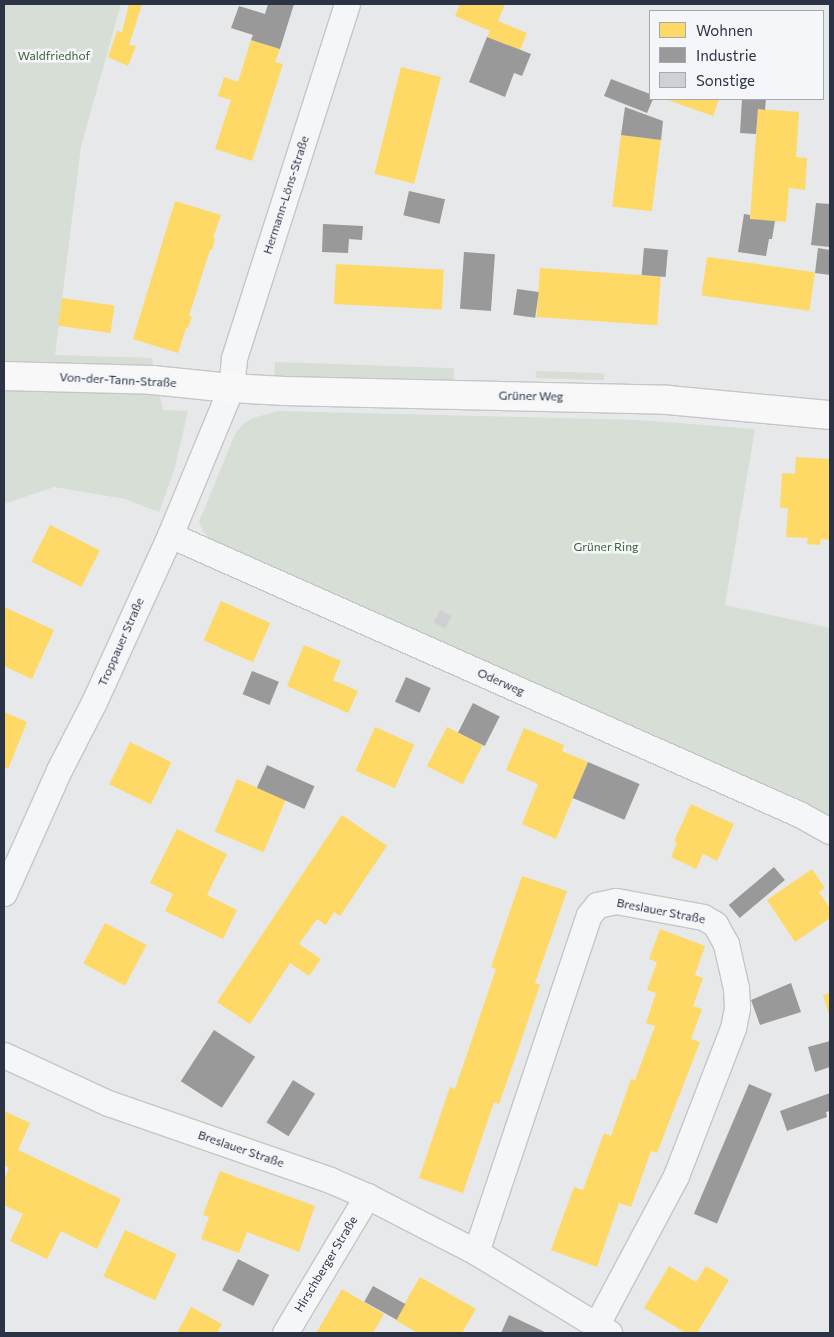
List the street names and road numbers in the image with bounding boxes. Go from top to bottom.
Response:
street label: Hermann-Löns-Straße [260,134,312,256]
street label: Von-der-Tann-Straße [59,370,177,390]
street label: Grüner Weg [498,388,564,404]
street label: Troppauer Straße [95,595,147,689]
street label: Oderweg [475,665,527,699]
street label: Breslauer Straße [615,895,707,927]
street label: Breslauer Straße [196,1128,286,1170]
street label: Hirschberger Straße [292,1213,360,1315]

